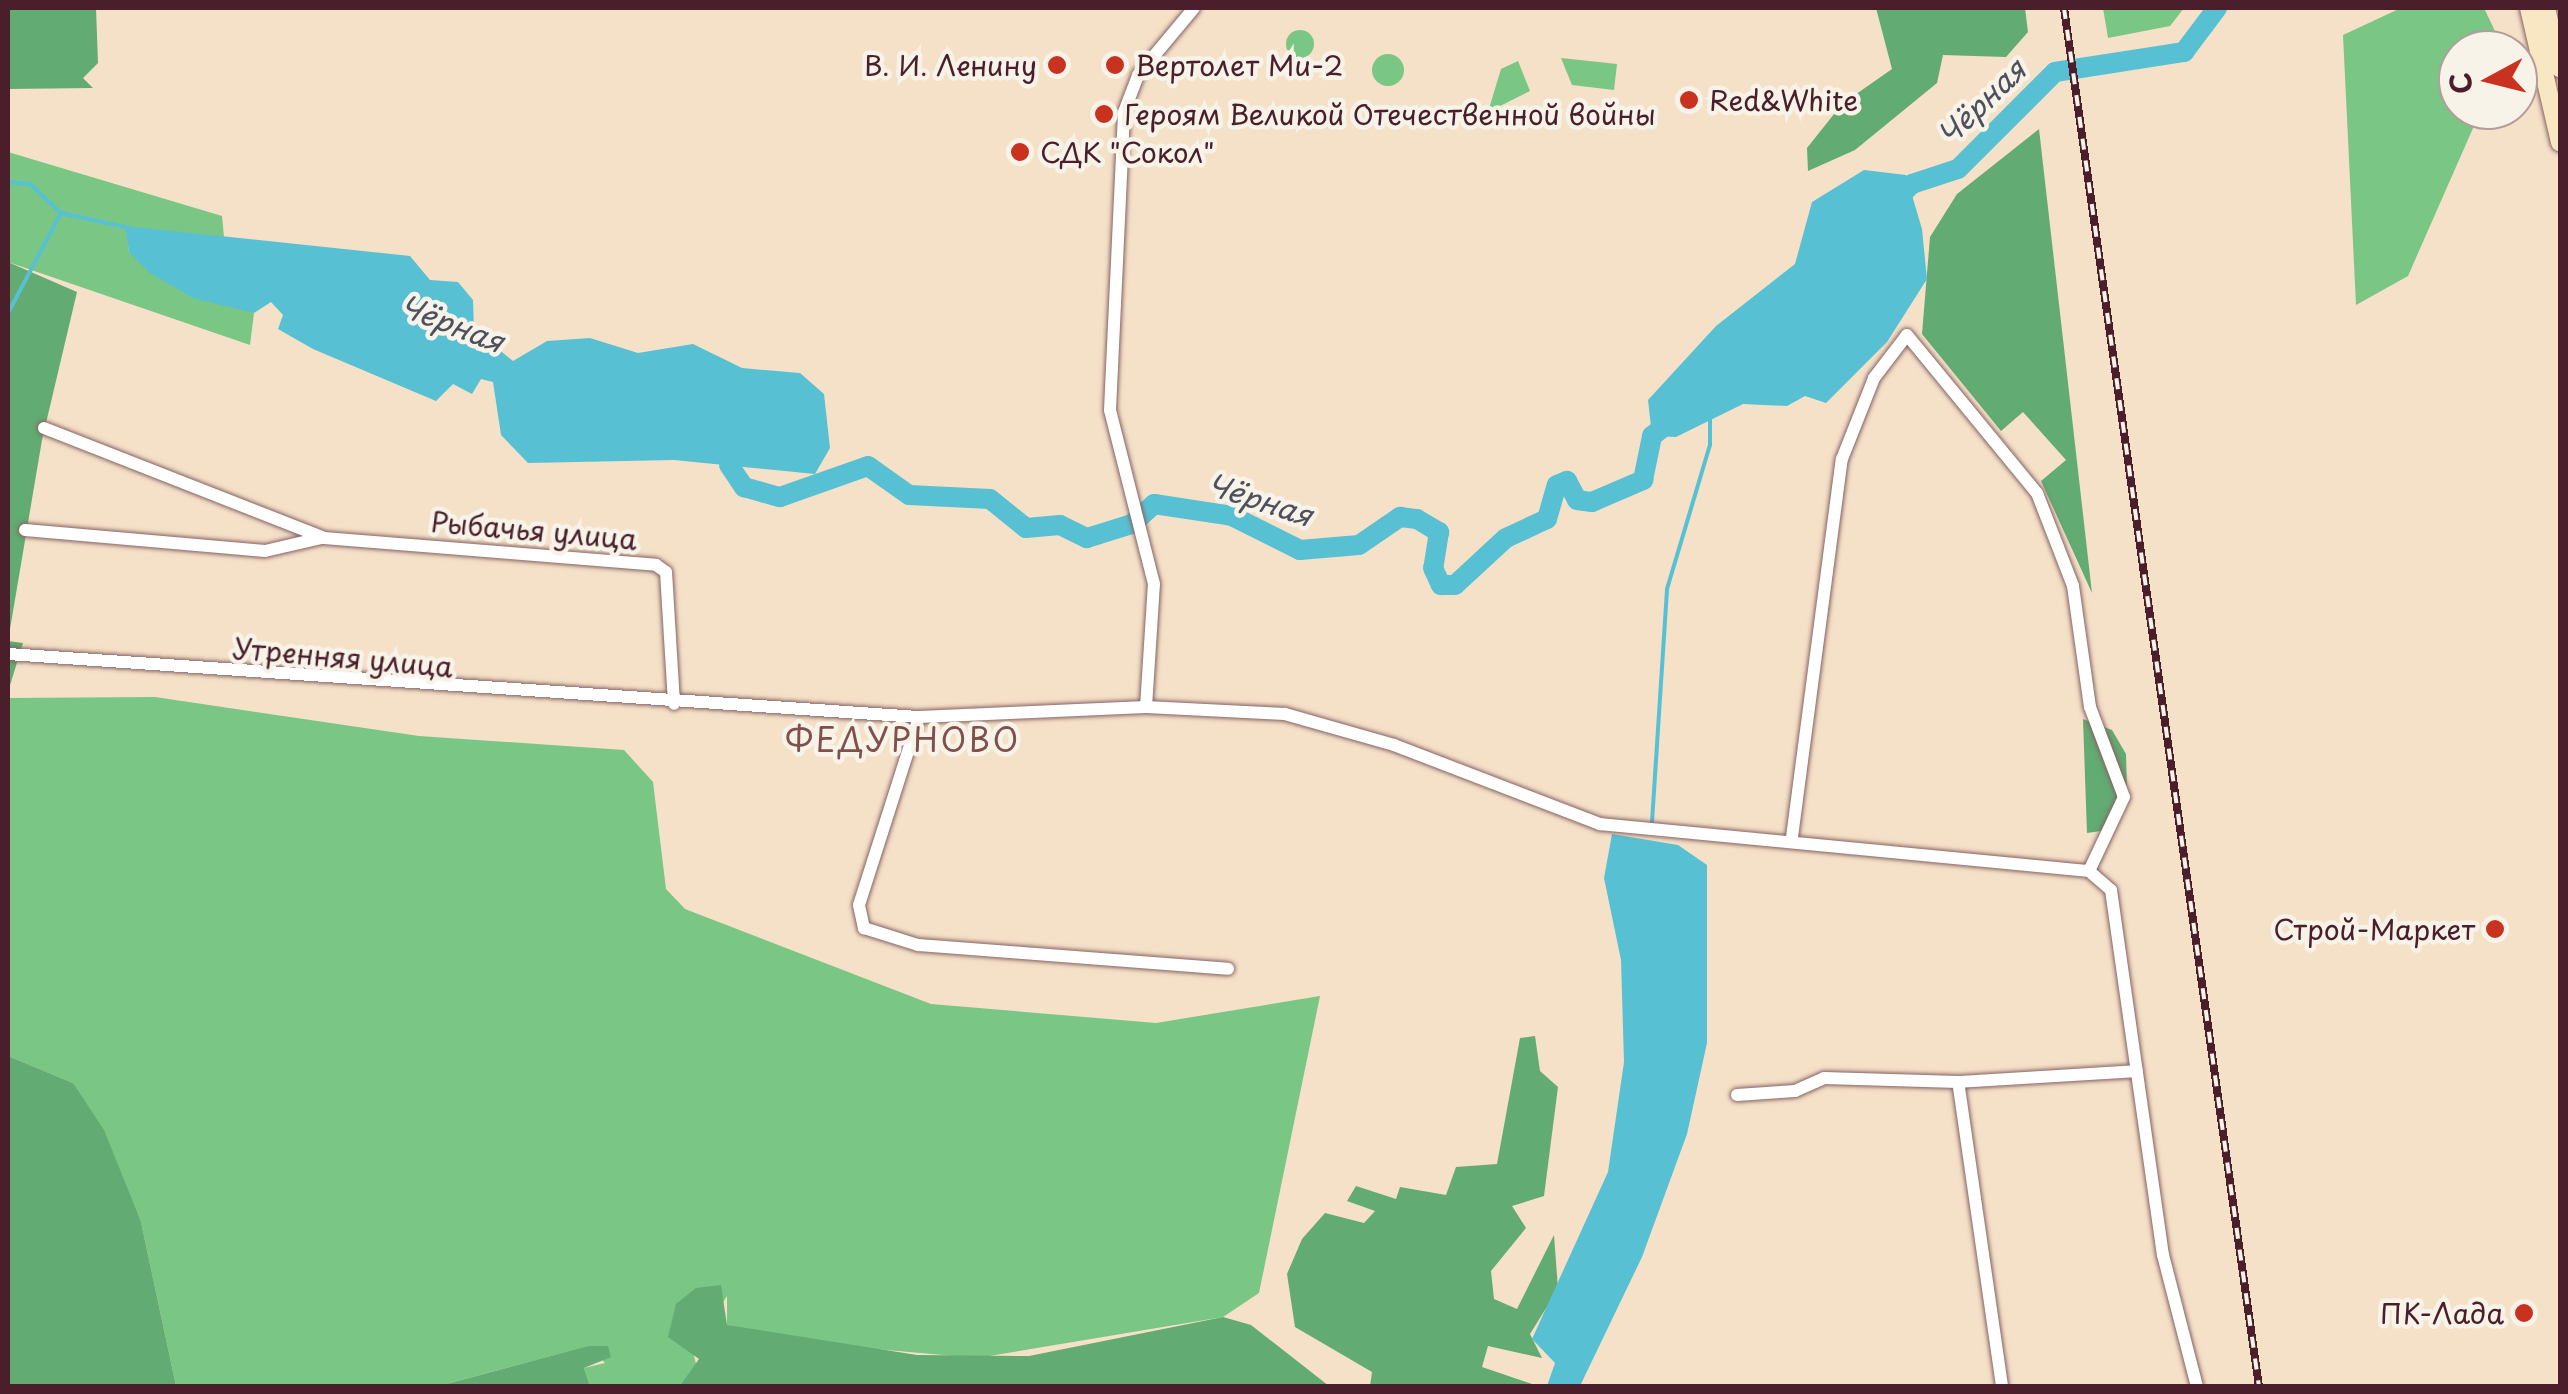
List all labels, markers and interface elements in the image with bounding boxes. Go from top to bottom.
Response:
north arrow [2438,30,2538,130]
place label: В. И. Ленину [863,48,1037,82]
place label: Вертолет Ми-2 [1135,48,1343,82]
water label: Чёрная [1929,51,2033,153]
marker: В. И. Ленину [1046,54,1068,76]
marker: Вертолет Ми-2 [1104,54,1126,76]
text: С [2437,70,2482,97]
place label: Red&White [1709,83,1858,117]
marker: Red&White [1678,89,1700,111]
place label: Героям Великой Отечественной войны [1124,97,1657,131]
marker: Героям Великой Отечественной войны [1093,103,1115,125]
place label: СДК "Сокол" [1040,135,1217,169]
marker: СДК "Сокол" [1009,141,1031,163]
water label: Чёрная [395,287,509,359]
water label: Чёрная [1203,465,1317,533]
street label: Рыбачья улица [429,504,639,556]
street label: Утренняя улица [231,631,455,683]
district label: ФЕДУРНОВО [787,720,1019,758]
place label: Строй-Маркет [2273,912,2475,946]
marker: Строй-Маркет [2484,918,2506,940]
place label: ПК-Лада [2380,1296,2504,1330]
marker: ПК-Лада [2513,1302,2535,1324]

